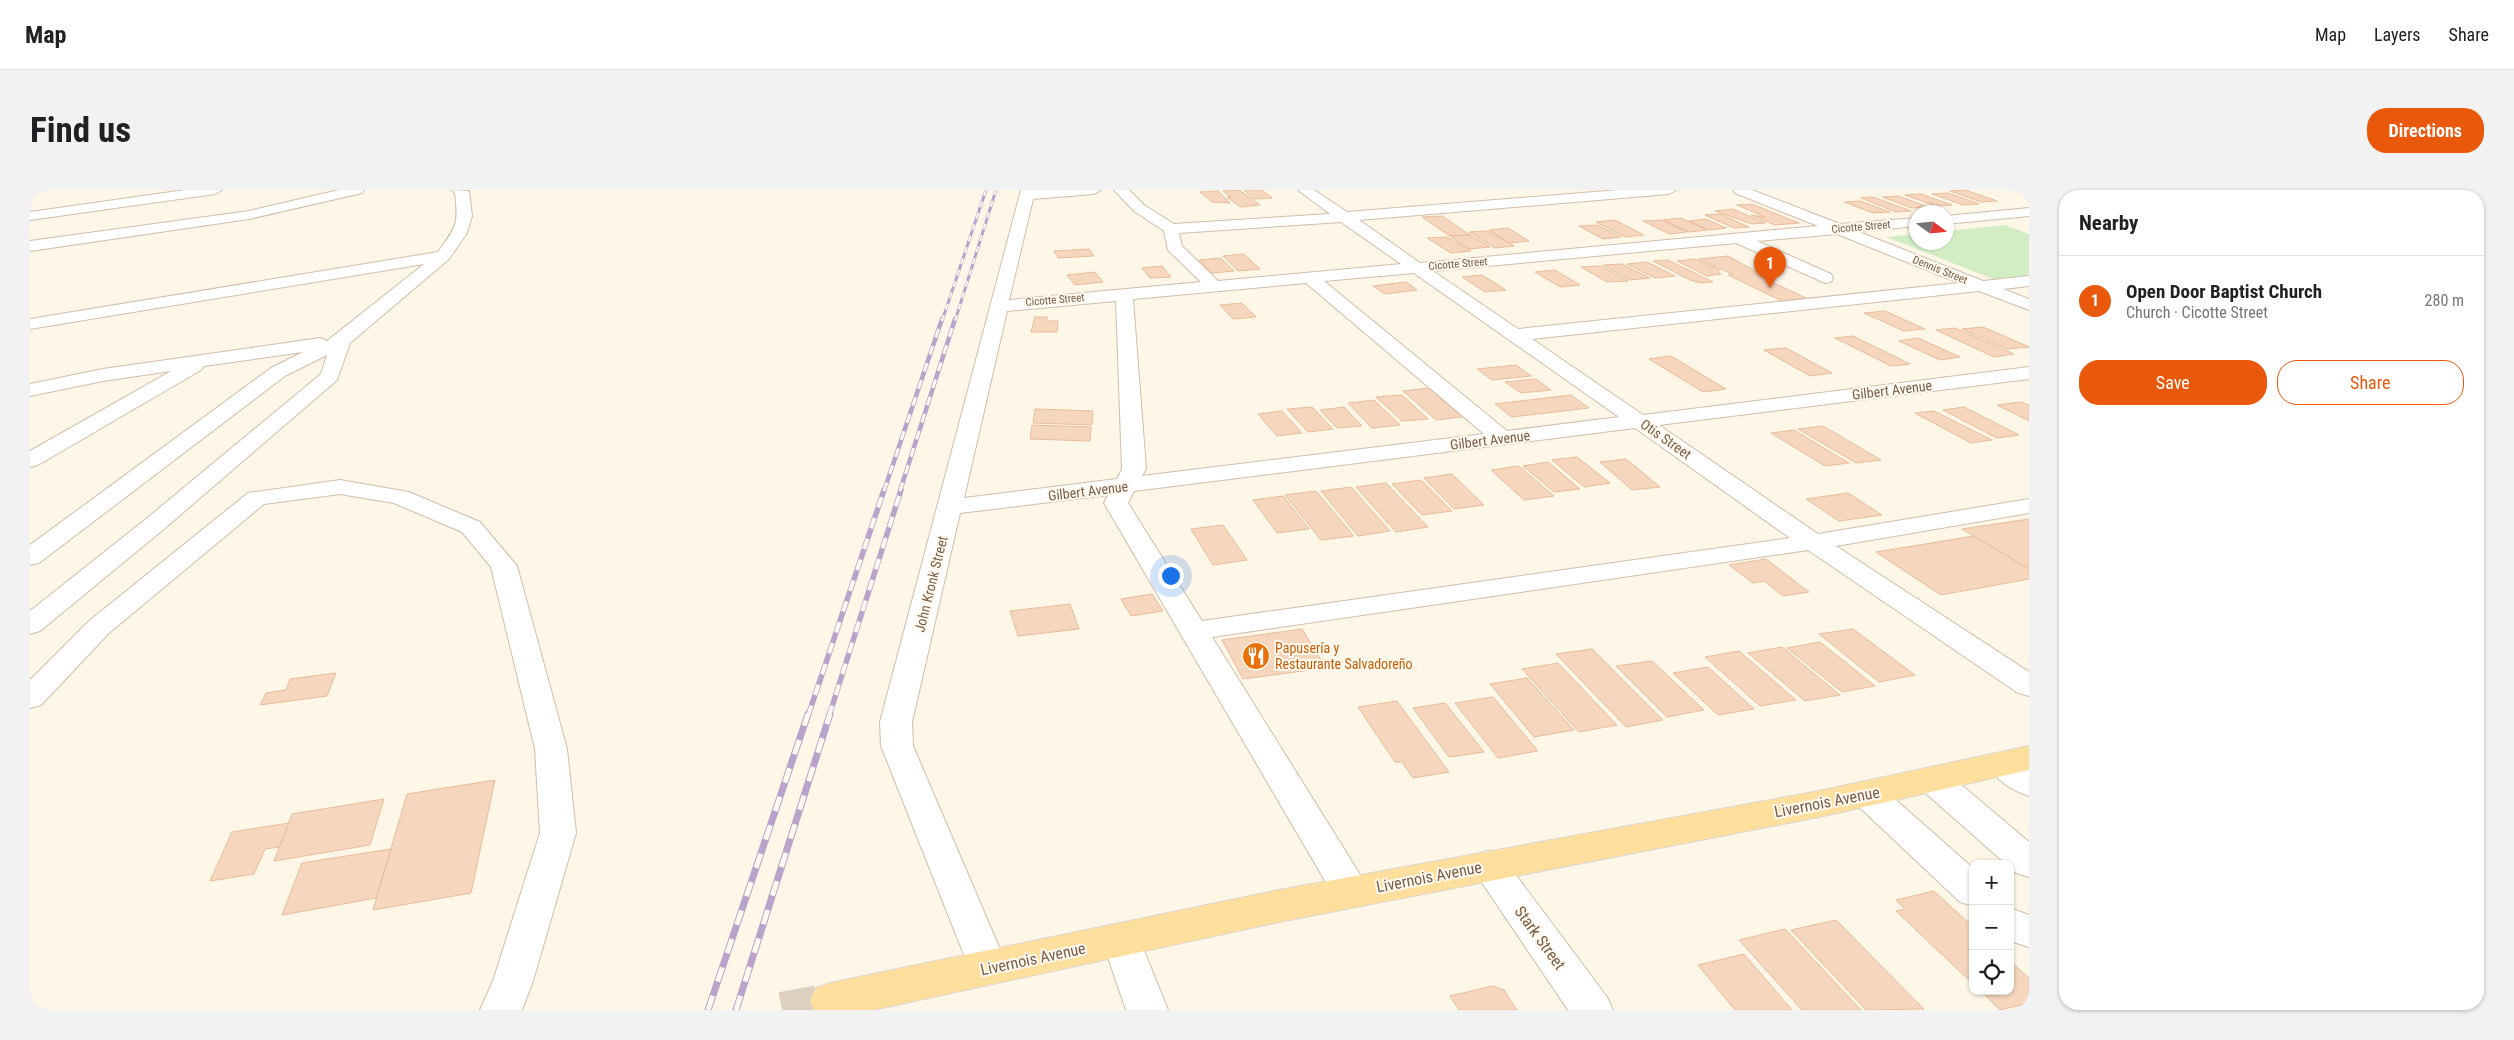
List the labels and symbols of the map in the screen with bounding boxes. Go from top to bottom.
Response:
north arrow [1909,205,1954,250]
street label: Cicotte Street [1831,218,1891,236]
pin: 1 [1754,247,1786,288]
street label: Dennis Street [1911,253,1969,287]
street label: Cicotte Street [1428,255,1488,273]
street label: Cicotte Street [1025,291,1085,309]
street label: Gilbert Avenue [1851,377,1933,403]
street label: Otis Street [1638,416,1694,462]
street label: Gilbert Avenue [1449,427,1531,453]
street label: Gilbert Avenue [1047,478,1129,504]
street label: John Kronk Street [911,534,951,634]
your location [1158,563,1184,589]
place label: Papusería y Restaurante Salvadoreño [1275,640,1413,672]
restaurant icon: Papusería y Restaurante Salvadoreño [1241,641,1271,671]
street label: Livernois Avenue [1773,782,1881,822]
street label: Livernois Avenue [1375,857,1483,897]
street label: Stark Street [1511,903,1570,974]
street label: Livernois Avenue [979,939,1087,979]

